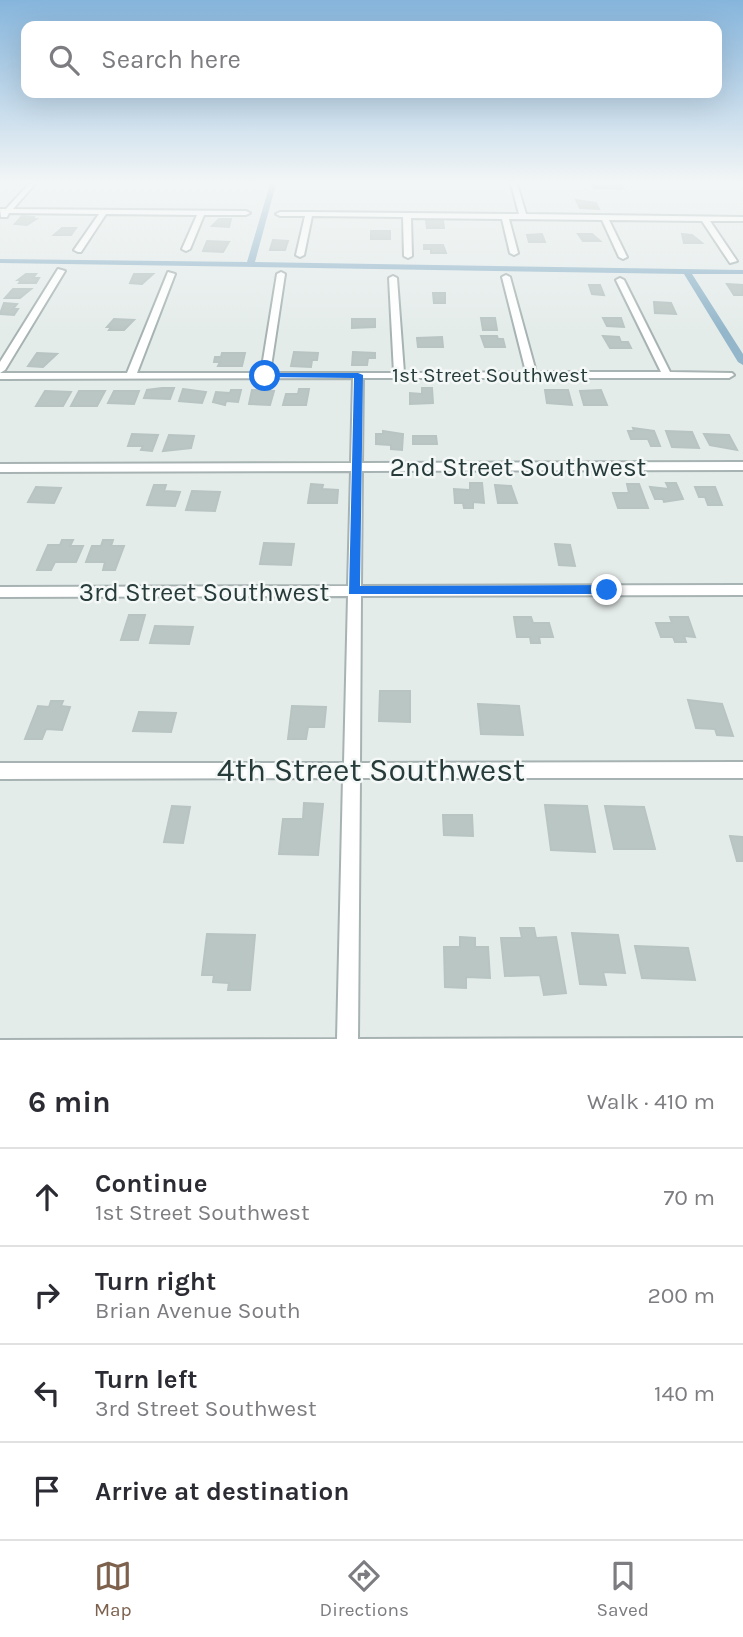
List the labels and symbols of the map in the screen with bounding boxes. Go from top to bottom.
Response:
route start [249,360,280,391]
street label: 1st Street Southwest [392,363,588,387]
street label: 2nd Street Southwest [390,452,647,483]
route end [591,574,622,605]
street label: 3rd Street Southwest [79,577,330,608]
street label: 4th Street Southwest [217,752,525,789]

